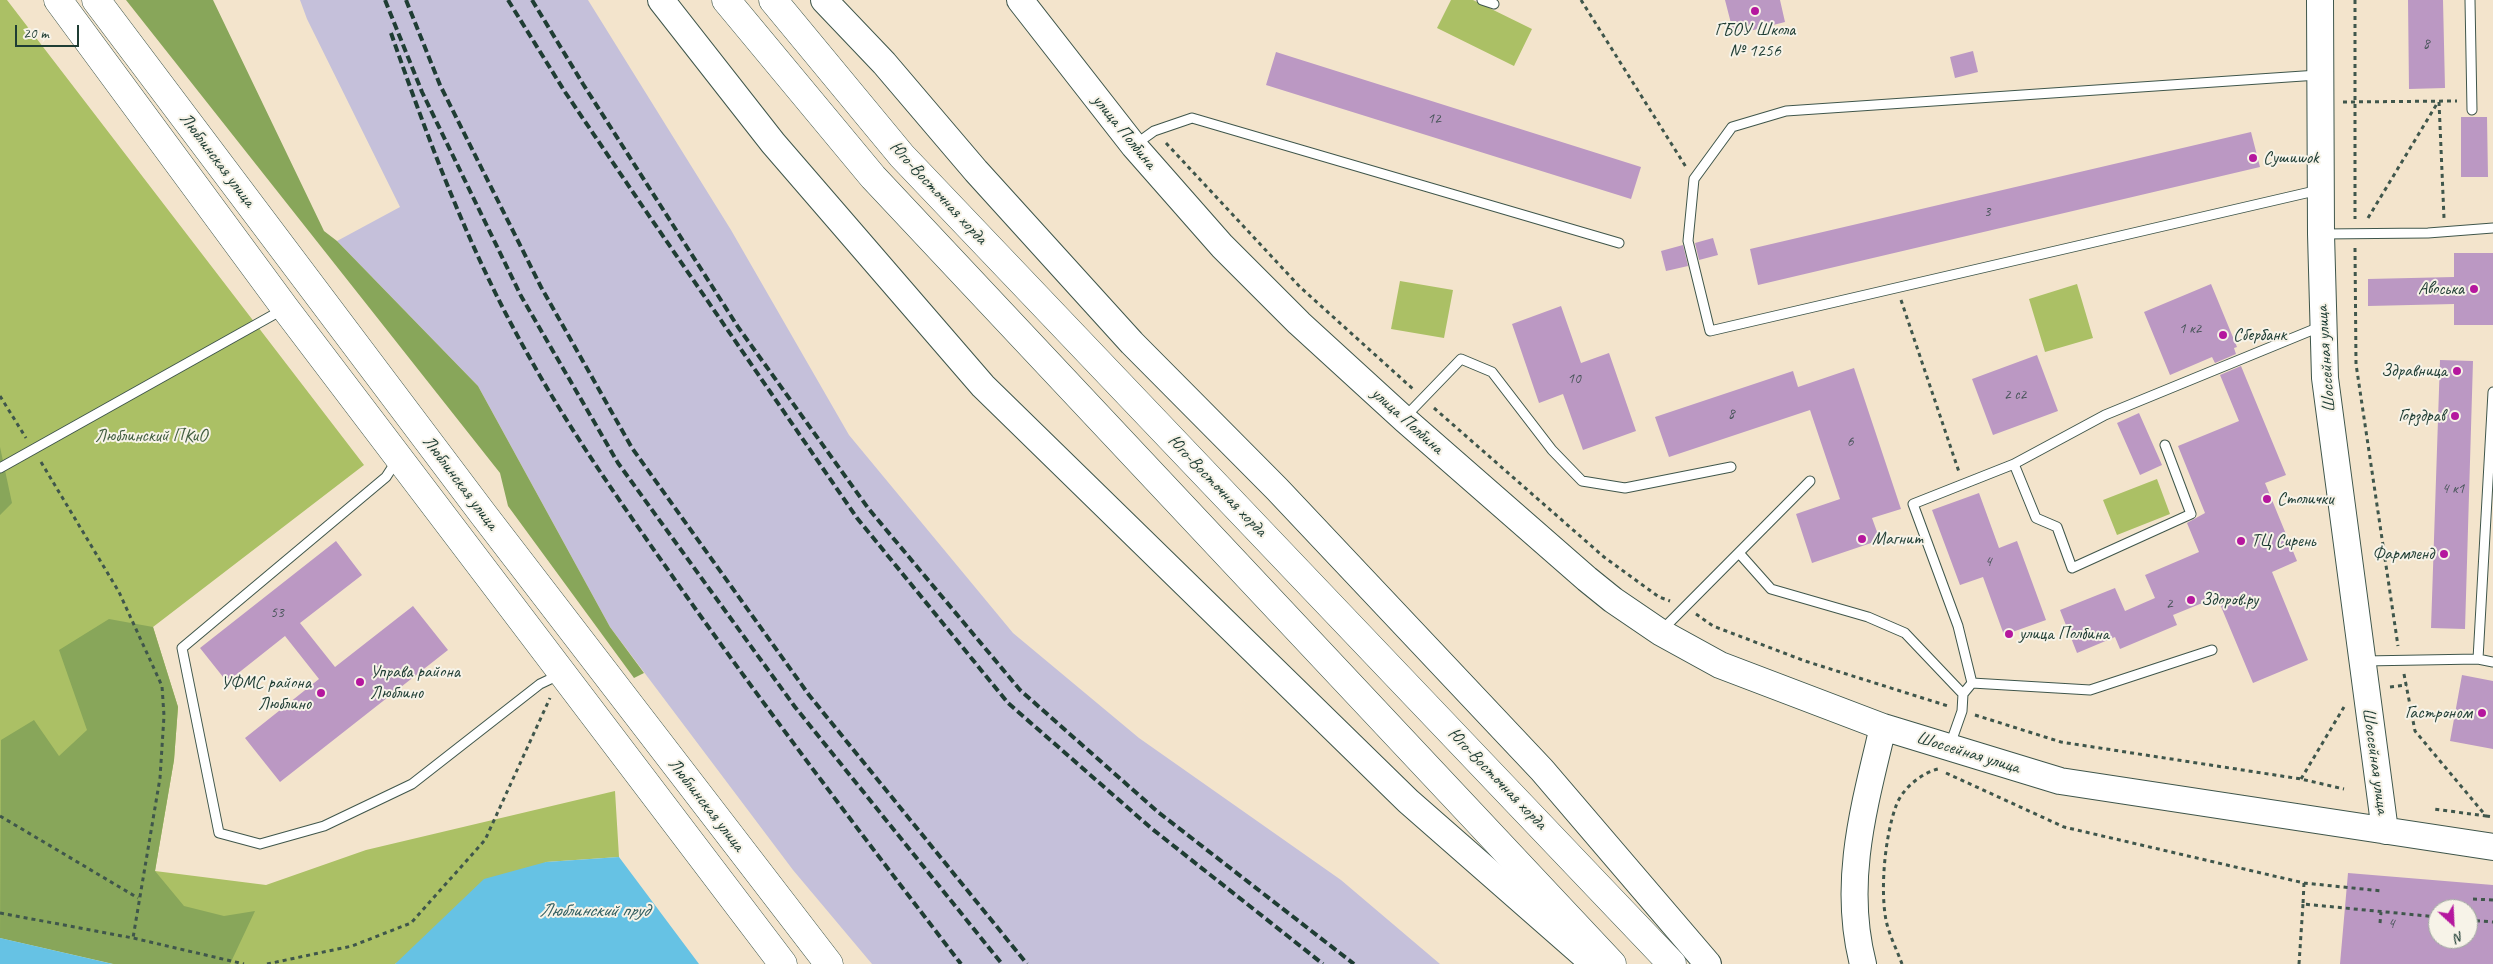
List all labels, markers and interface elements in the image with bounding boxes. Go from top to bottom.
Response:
marker: ГБОУ Школа № 1256 [1749,5,1761,17]
scale bar [18,15,81,47]
place label: ГБОУ Школа № 1256 [1715,19,1795,62]
text: 20 m [23,24,49,43]
house number: 8 [2423,35,2429,53]
street label: улица Полбина [1087,90,1161,174]
street label: Люблинская улица [175,109,259,211]
house number: 12 [1427,110,1441,128]
street label: Юго-Восточная хорда [885,137,991,249]
place label: Сушиwok [2263,147,2319,169]
marker: Сушиwok [2247,152,2259,164]
house number: 3 [1984,203,1990,221]
place label: Авоська [2418,278,2464,300]
marker: Авоська [2468,283,2480,295]
street label: Шоссейная улица [2312,305,2340,413]
house number: 1 к2 [2179,320,2201,338]
place label: Сбербанк [2233,324,2286,346]
marker: Сбербанк [2217,329,2229,341]
place label: Здравница [2381,360,2447,382]
marker: Здравница [2451,365,2463,377]
house number: 10 [1567,370,1581,388]
street label: улица Полбина [1366,383,1448,459]
house number: 2 с2 [2004,386,2026,404]
house number: 8 [1728,405,1734,423]
place label: Горздрав [2398,405,2445,427]
marker: Горздрав [2449,410,2461,422]
park label: Люблинский ПКиО [95,425,207,447]
street label: Юго-Восточная хорда [1163,430,1271,542]
street label: Люблинская улица [418,432,502,534]
house number: 6 [1847,433,1853,451]
house number: 4 к1 [2442,480,2464,498]
place label: Столички [2277,488,2333,510]
marker: Столички [2261,493,2273,505]
place label: Магнит [1872,528,1923,550]
place label: ТЦ Сирень [2251,530,2316,552]
marker: Магнит [1856,533,1868,545]
marker: ТЦ Сирень [2235,535,2247,547]
place label: Фармленд [2372,543,2434,565]
marker: Фармленд [2438,548,2450,560]
house number: 4 [1985,553,1991,571]
place label: Здоров.ру [2201,589,2258,611]
marker: Здоров.ру [2185,594,2197,606]
house number: 2 [2166,595,2172,613]
house number: 53 [270,604,284,622]
place label: улица Полбина [2019,623,2109,645]
marker: улица Полбина [2003,628,2015,640]
place label: Управа района Люблино [370,661,460,704]
place label: УФМС района Люблино [221,672,311,714]
marker: Управа района Люблино [354,676,366,688]
marker: УФМС района Люблино [315,687,327,699]
place label: Гастроном [2405,702,2472,724]
street label: Шоссейная улица [2357,707,2393,815]
marker: Гастроном [2476,707,2488,719]
street label: Юго-Восточная хорда [1443,723,1551,835]
street label: Шоссейная улица [1914,727,2022,779]
street label: Люблинская улица [663,754,749,856]
north arrow [2428,899,2478,949]
water label: Люблинский пруд [539,900,649,922]
house number: 4 [2388,915,2394,933]
text: N [2452,928,2467,947]

